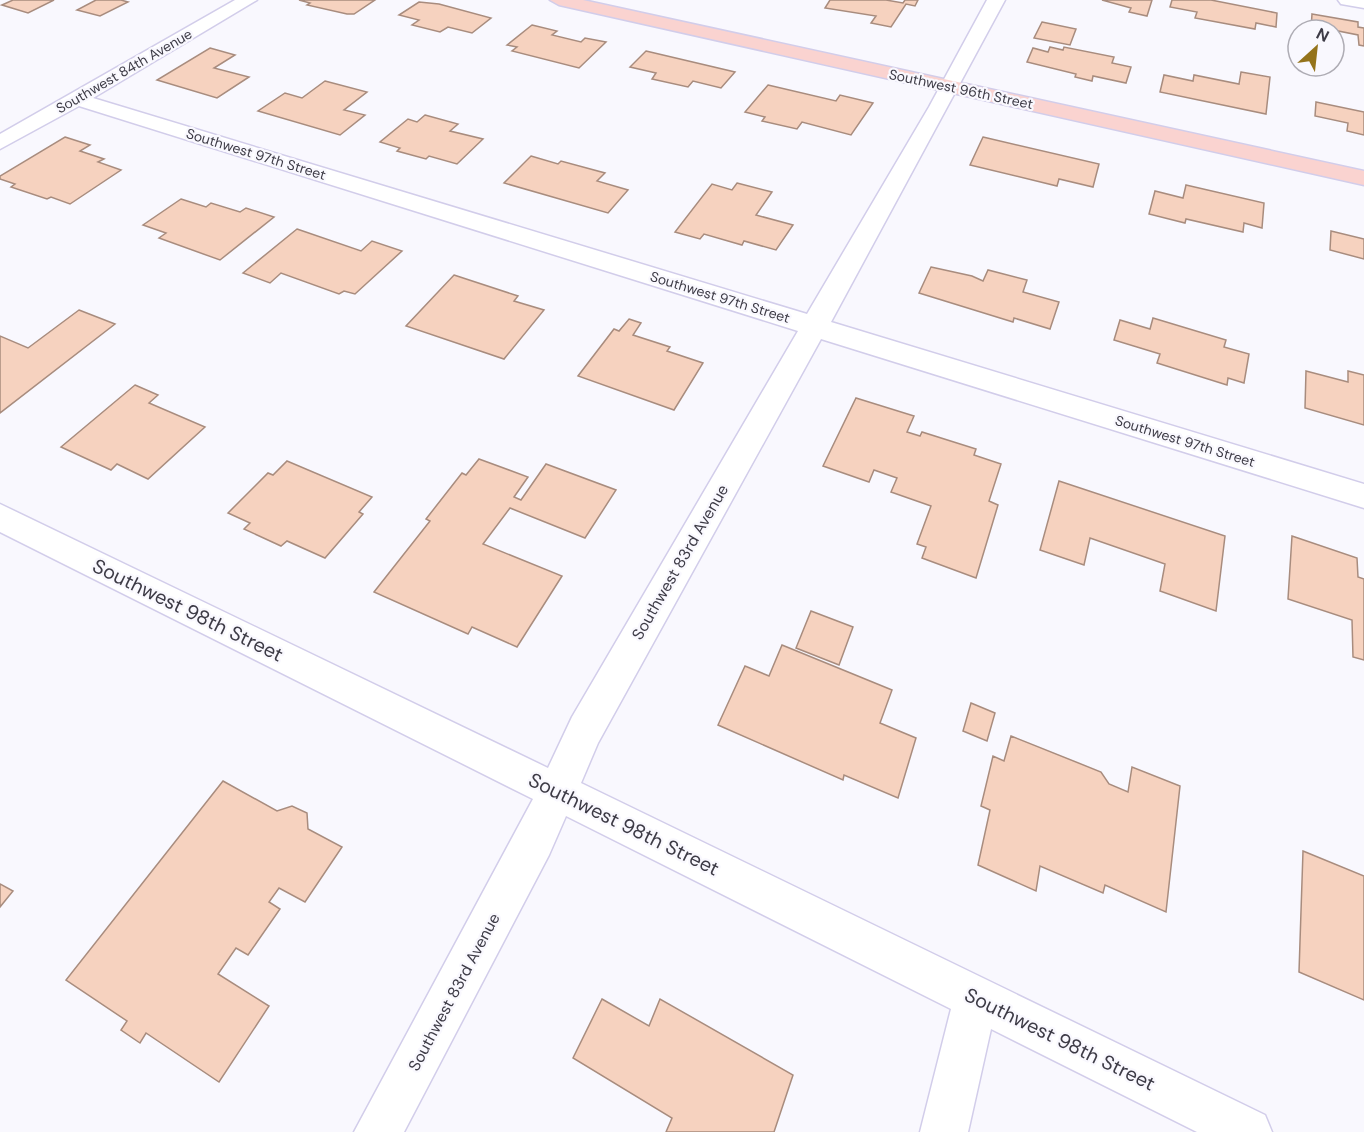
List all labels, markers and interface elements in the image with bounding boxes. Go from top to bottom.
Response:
north arrow [1286,18,1346,78]
text: N [1313,23,1333,47]
street label: Southwest 84th Avenue [53,25,195,117]
street label: Southwest 96th Street [887,65,1035,113]
street label: Southwest 97th Street [184,124,328,184]
street label: Southwest 97th Street [648,267,792,327]
street label: Southwest 97th Street [1113,411,1257,471]
street label: Southwest 83rd Avenue [627,481,733,643]
street label: Southwest 98th Street [88,553,288,668]
street label: Southwest 98th Street [524,767,724,882]
street label: Southwest 83rd Avenue [403,909,505,1075]
street label: Southwest 98th Street [960,982,1160,1097]

